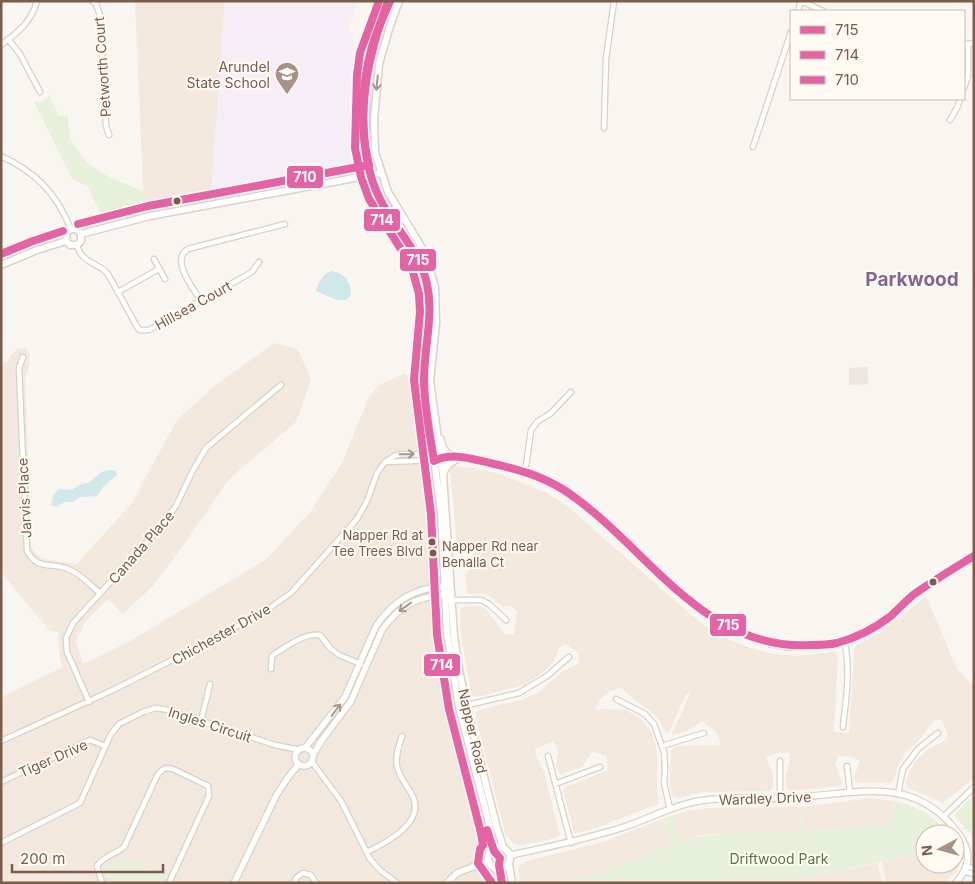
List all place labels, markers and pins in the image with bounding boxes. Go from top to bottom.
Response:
place label: Arundel State School [187,58,270,91]
school or university icon: Arundel State School [274,61,300,95]
unlabelled marker [172,196,182,206]
place label: Napper Rd at Tee Trees Blvd [332,527,423,559]
marker: Napper Rd at Tee Trees Blvd [427,537,437,547]
place label: Napper Rd near Benalla Ct [442,538,539,570]
marker: Napper Rd near Benalla Ct [428,548,438,558]
unlabelled marker [928,577,938,587]

